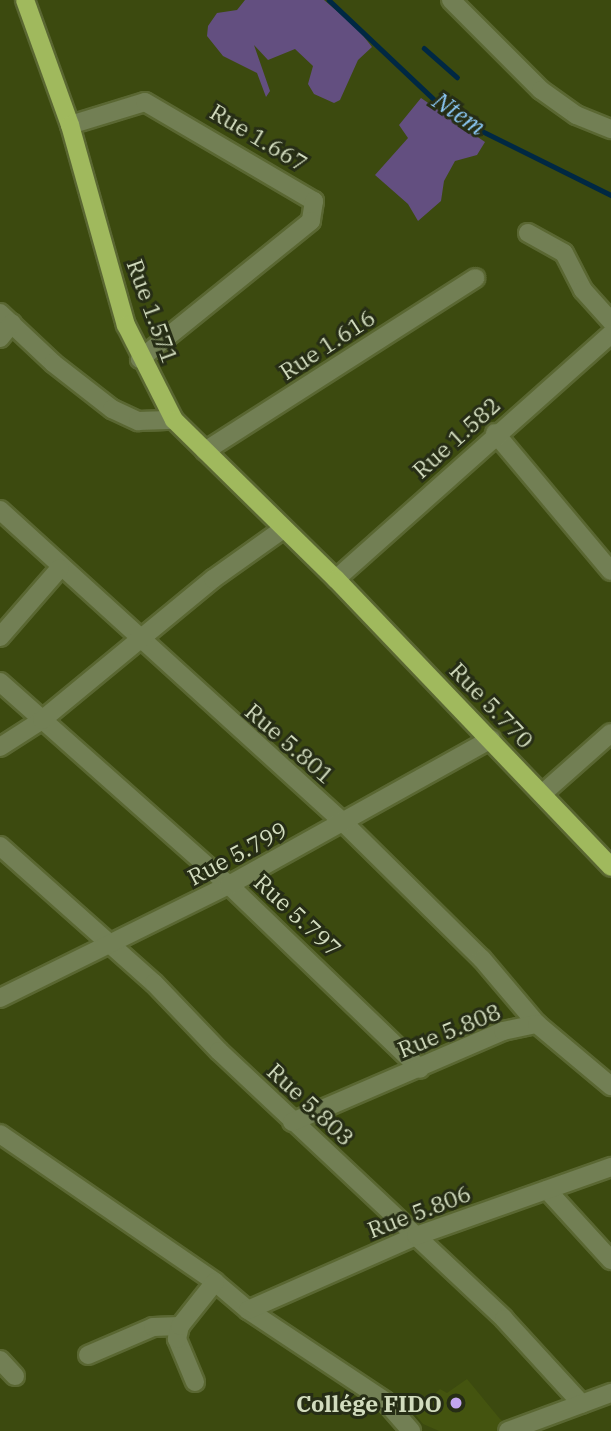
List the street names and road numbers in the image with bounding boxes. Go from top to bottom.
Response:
street label: Rue 1.667 [205,97,313,177]
street label: Rue 1.571 [121,255,185,367]
street label: Rue 1.616 [274,303,380,385]
street label: Rue 1.582 [406,390,506,484]
street label: Rue 5.770 [444,656,540,754]
street label: Rue 5.801 [240,697,340,789]
street label: Rue 5.799 [183,815,291,891]
street label: Rue 5.797 [249,868,347,962]
street label: Rue 5.808 [393,997,505,1063]
street label: Rue 5.803 [262,1057,360,1151]
street label: Rue 5.806 [363,1179,475,1243]

